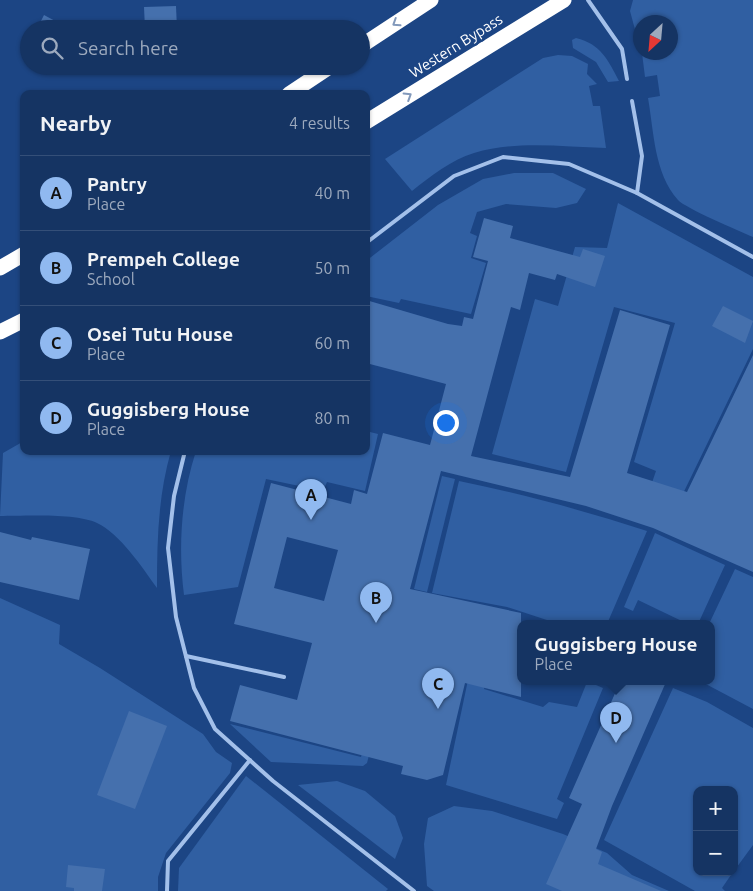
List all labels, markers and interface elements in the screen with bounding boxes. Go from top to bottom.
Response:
street label: Western Bypass [406,10,505,81]
north arrow [633,15,678,60]
one-way arrow [393,17,402,26]
search box [20,20,370,75]
icon: search [38,34,66,62]
text: Search here [78,37,178,59]
one-way arrow [402,93,411,103]
text: Nearby [40,111,111,135]
text: 4 results [289,114,350,132]
text: Pantry [87,173,147,195]
text: A [50,184,62,202]
text: 40 m [314,184,350,202]
text: Place [87,195,125,213]
text: Prempeh College [87,248,240,270]
text: B [51,259,61,277]
text: 50 m [314,259,350,277]
text: School [87,270,135,288]
text: Osei Tutu House [87,323,233,345]
text: C [51,334,61,352]
text: 60 m [314,334,350,352]
text: Place [87,345,125,363]
text: Guggisberg House [87,398,250,420]
text: D [50,409,62,427]
text: 80 m [314,409,350,427]
your location [433,410,459,436]
text: Place [87,420,125,438]
pin: A [295,479,327,520]
pin: B [360,582,392,623]
popup [517,620,715,685]
text: Guggisberg House [535,633,697,655]
text: Place [535,655,573,673]
pin: C [422,668,454,709]
pin: D [600,702,632,743]
map controls [693,786,738,876]
button: + [693,786,738,831]
button: − [693,831,738,876]

